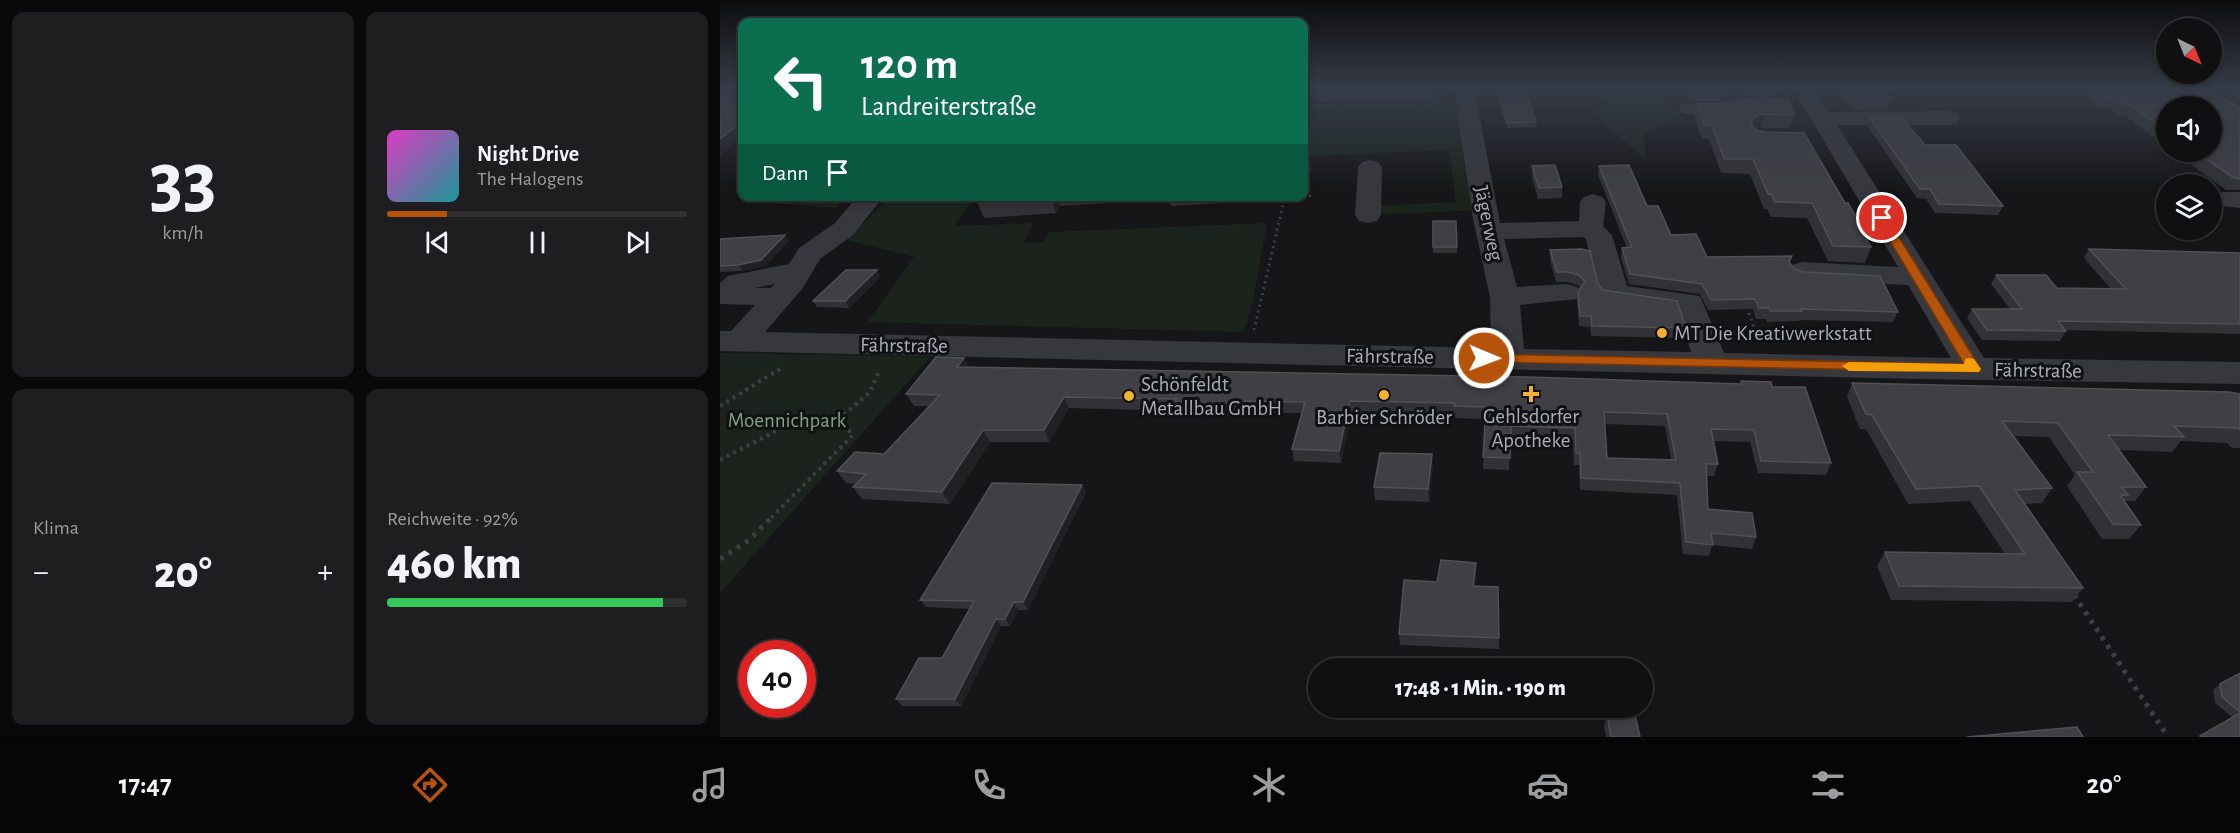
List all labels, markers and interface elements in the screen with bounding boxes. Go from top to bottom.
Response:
north arrow [2156,18,2222,84]
map controls [2156,18,2222,240]
icon: left [762,42,840,120]
text: 120 m [861,44,958,86]
text: Landreiterstraße [861,93,1036,120]
button: sound [2156,96,2222,162]
text: 33 [149,143,217,221]
text: Night Drive [477,143,579,165]
icon: arrive [821,156,854,189]
text: Dann [762,162,809,184]
text: The Halogens [477,169,583,189]
button: layers [2156,174,2222,240]
street label: Jägerweg [1470,184,1507,263]
pin [1856,192,1907,243]
icon: arrive [1865,201,1898,234]
text: km/h [162,223,204,243]
icon: previous [421,226,454,259]
icon: pause [521,226,554,259]
icon: next [621,226,654,259]
place label: MT Die Kreativwerkstatt [1674,323,1872,344]
position arrow [1452,326,1516,390]
marker: MT Die Kreativwerkstatt [1655,326,1669,340]
street label: Fährstraße [860,334,948,357]
street label: Fährstraße [1346,345,1434,368]
street label: Fährstraße [1994,359,2082,382]
place label: Schönfeldt Metallbau GmbH [1141,374,1282,419]
marker: Gehlsdorfer Apotheke [1524,387,1538,401]
marker: Barbier Schröder [1377,388,1391,402]
marker: Schönfeldt Metallbau GmbH [1122,389,1136,403]
place label: Gehlsdorfer Apotheke [1483,406,1579,451]
place label: Barbier Schröder [1316,407,1452,428]
park label: Moennichpark [728,410,847,431]
text: Reichweite · 92% [387,509,518,529]
text: Klima [33,518,79,538]
text: 460 km [387,542,522,587]
text: 20° [154,551,212,596]
text: − [33,556,49,589]
text: + [317,556,333,589]
speed limit sign: 40 [738,640,816,718]
text: 17:48 · 1 Min. · 190 m [1395,677,1566,699]
icon: directions [409,764,451,806]
icon: music [689,764,731,806]
icon: phone [968,764,1010,806]
icon: climate [1248,764,1290,806]
icon: car [1527,764,1569,806]
icon: filters [1807,764,1849,806]
text: 17:47 [119,771,172,798]
text: 20° [2086,771,2121,798]

